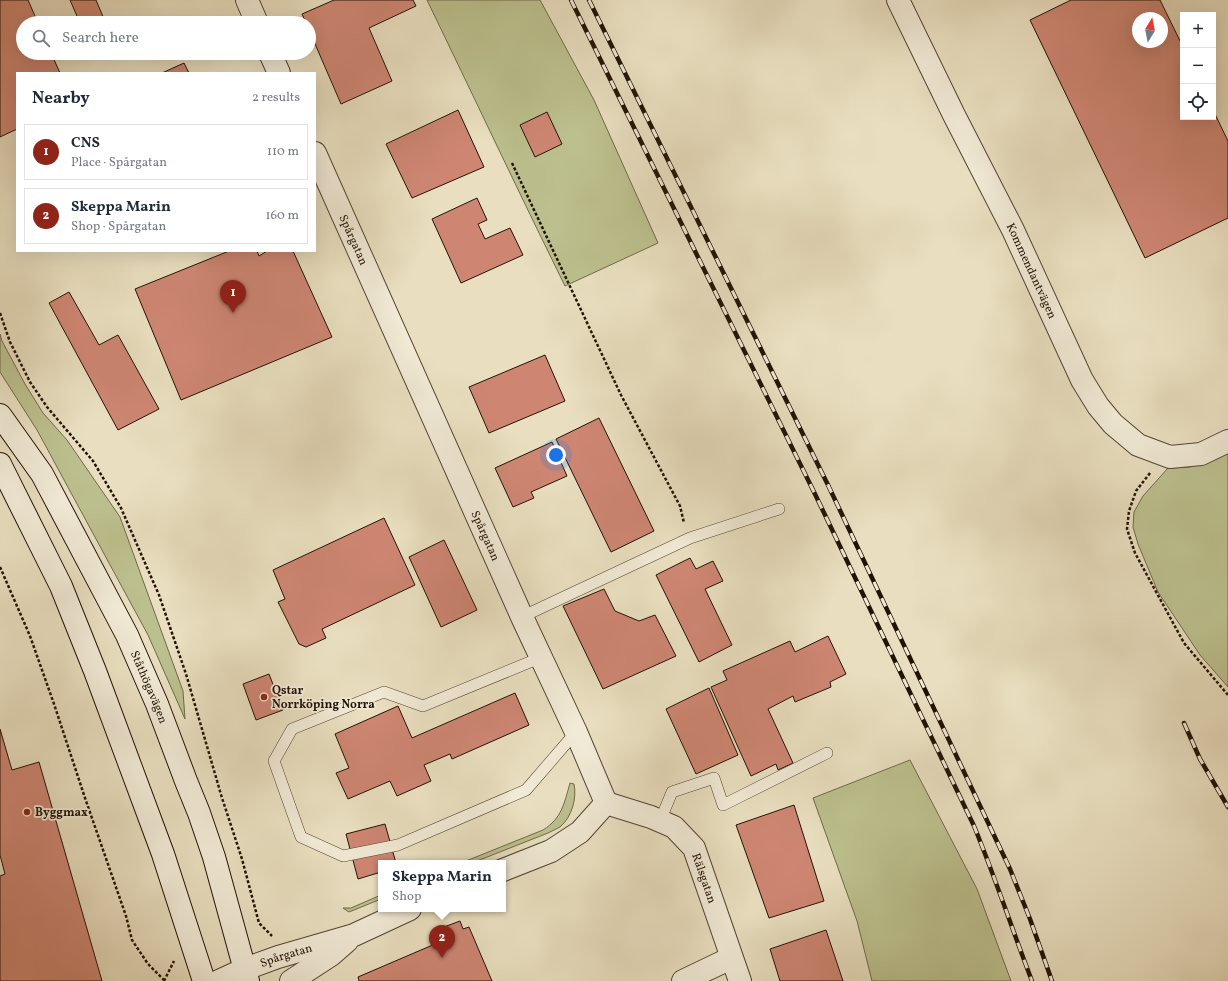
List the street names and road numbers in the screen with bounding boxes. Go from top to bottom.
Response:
street label: Spårgatan [335,212,371,268]
street label: Kommendantvägen [1002,221,1060,322]
street label: Spårgatan [467,508,503,564]
street label: Ståthögavägen [126,648,171,726]
street label: Rälsgatan [687,851,720,906]
street label: Spårgatan [258,940,314,972]

